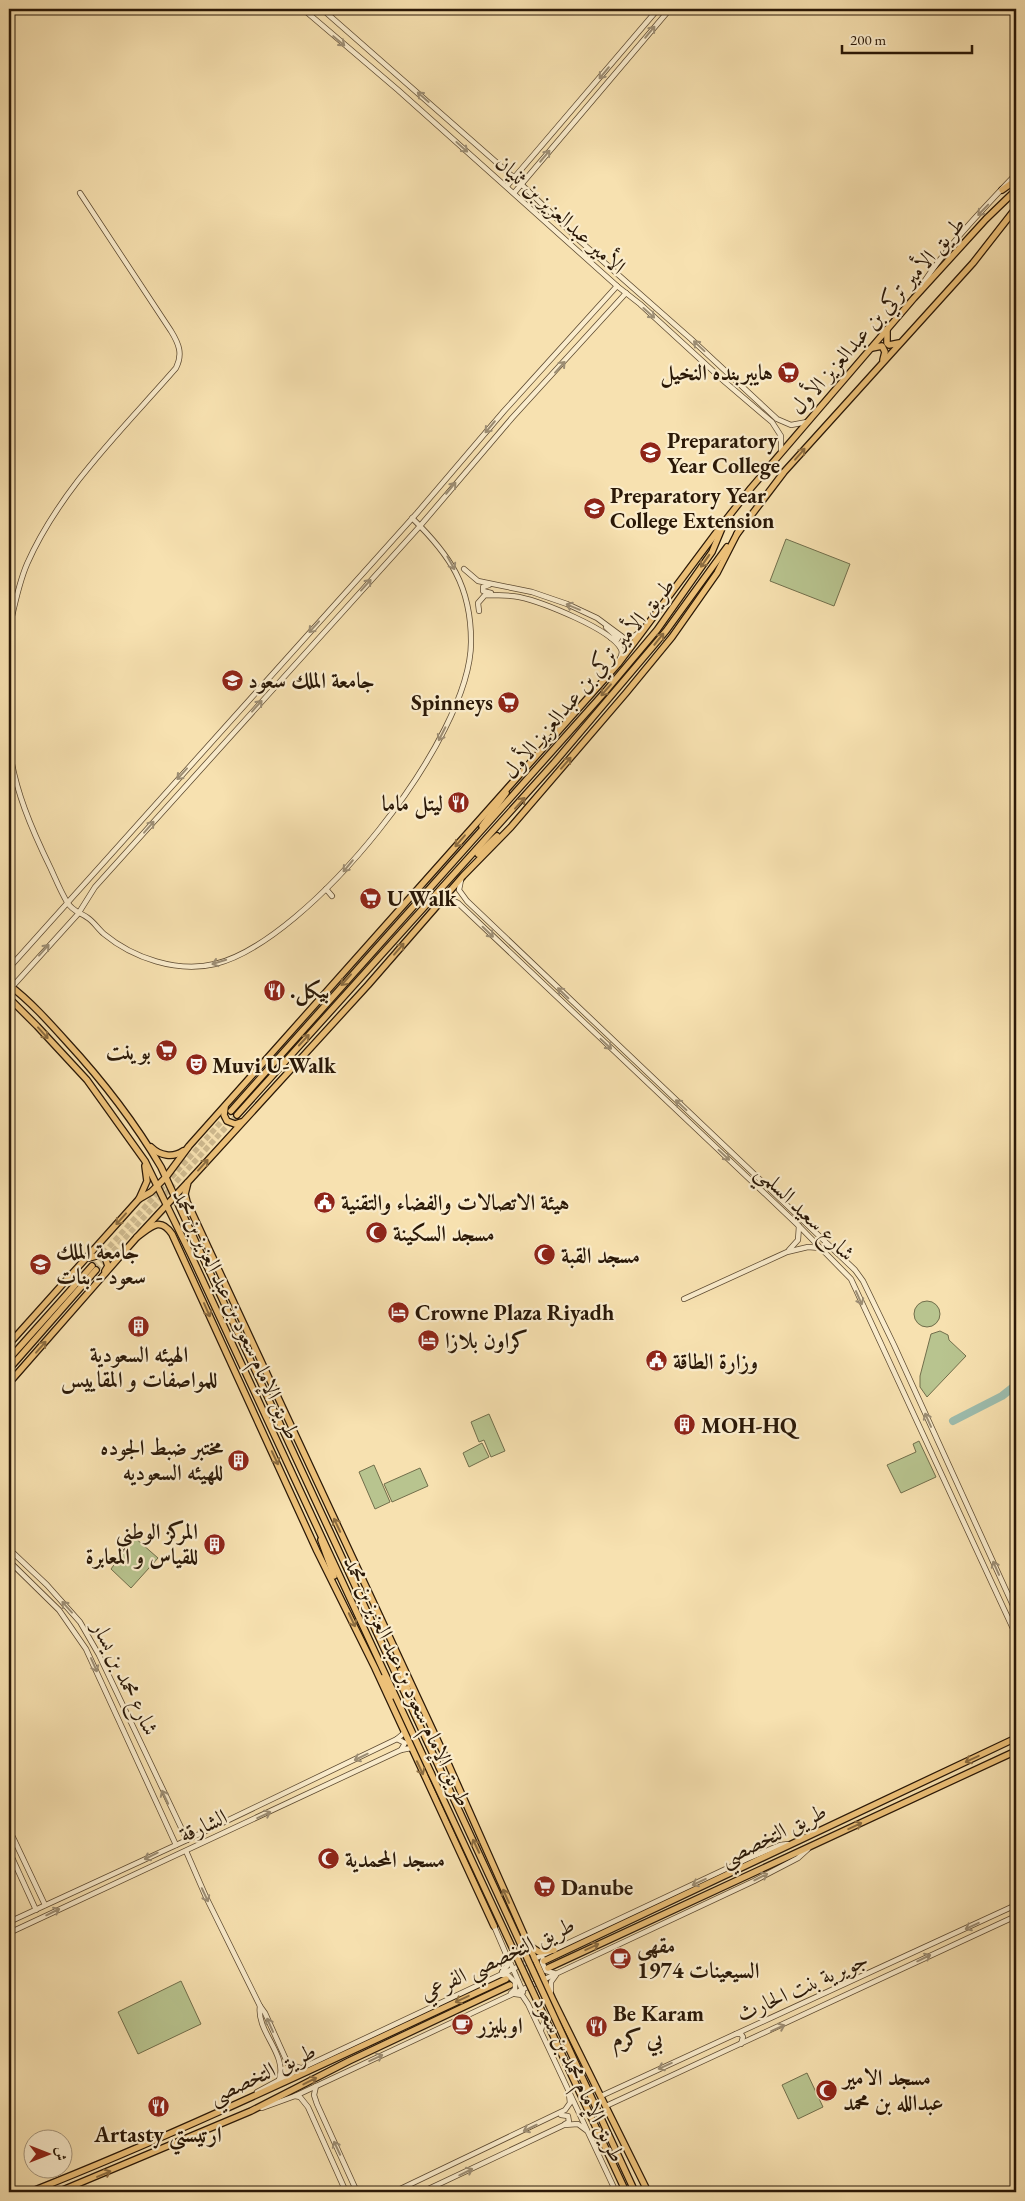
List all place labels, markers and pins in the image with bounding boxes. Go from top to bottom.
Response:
place label: هايبربنده النخيل [660,358,773,388]
supermarket icon: هايبربنده النخيل [777,360,801,384]
place label: Preparatory Year College [667,426,780,480]
school or university icon: Preparatory Year College [639,441,663,465]
place label: Preparatory Year College Extension [610,481,775,535]
school or university icon: Preparatory Year College Extension [582,496,606,520]
place label: جامعة الملك سعود [248,666,375,695]
school or university icon: جامعة الملك سعود [220,668,244,692]
place label: Spinneys [411,688,493,717]
supermarket icon: Spinneys [497,690,521,714]
place label: ليتل ماما [382,789,443,819]
restaurant icon: ليتل ماما [447,791,471,815]
place label: U Walk [387,884,458,913]
supermarket icon: U Walk [359,886,383,910]
place label: .بيكل [290,976,329,1006]
restaurant icon: .بيكل [262,978,286,1002]
place label: بوينت [106,1037,151,1066]
supermarket icon: بوينت [155,1039,179,1063]
place label: Muvi U-Walk [212,1051,337,1080]
theatre icon: Muvi U-Walk [184,1053,208,1077]
place label: هيئة الاتصالات والفضاء والتقنية [341,1188,569,1217]
public building icon: هيئة الاتصالات والفضاء والتقنية [313,1190,337,1214]
place label: مسجد السكينة [393,1219,495,1248]
mosque icon: مسجد السكينة [365,1221,389,1245]
place label: جامعة الملك سعود - بنات [56,1237,146,1291]
place label: مسجد القبة [561,1241,640,1270]
mosque icon: مسجد القبة [533,1243,557,1267]
school or university icon: جامعة الملك سعود - بنات [28,1252,52,1276]
place label: Crowne Plaza Riyadh [415,1298,614,1327]
hotel icon: Crowne Plaza Riyadh [387,1300,411,1324]
building icon: الهيئه السعودية للمواصفات و المقاييس [127,1315,151,1339]
place label: كراون بلازا [445,1326,528,1355]
hotel icon: كراون بلازا [417,1328,441,1352]
place label: الهيئه السعودية للمواصفات و المقاييس [61,1340,217,1394]
place label: وزارة الطاقة [673,1347,758,1376]
public building icon: وزارة الطاقة [645,1349,669,1373]
place label: MOH-HQ [701,1411,800,1440]
building icon: MOH-HQ [673,1413,697,1437]
place label: مختبر ضبط الجوده للهيئه السعوديه [100,1433,224,1487]
building icon: مختبر ضبط الجوده للهيئه السعوديه [227,1448,251,1472]
place label: المركز الوطني للقياس و المعابرة [86,1517,198,1571]
building icon: المركز الوطني للقياس و المعابرة [202,1532,226,1556]
place label: مسجد المحمدية [345,1845,445,1874]
mosque icon: مسجد المحمدية [317,1847,341,1871]
place label: Danube [561,1873,633,1902]
supermarket icon: Danube [533,1875,557,1899]
place label: مقهى السيعينات 1974 [637,1931,759,1985]
cafe icon: مقهى السيعينات 1974 [609,1946,633,1970]
place label: Be Karam بي كرم [613,1999,704,2058]
place label: اوبليزر [475,2011,523,2040]
cafe icon: اوبليزر [450,2013,474,2037]
restaurant icon: Be Karam بي كرم [585,2014,609,2038]
place label: مسجد الامير عبدالله بن محمد [840,2063,943,2117]
mosque icon: مسجد الامير عبدالله بن محمد [815,2078,839,2102]
restaurant icon: Artasty ارتيستي [146,2095,170,2119]
place label: Artasty ارتيستي [93,2120,222,2155]

